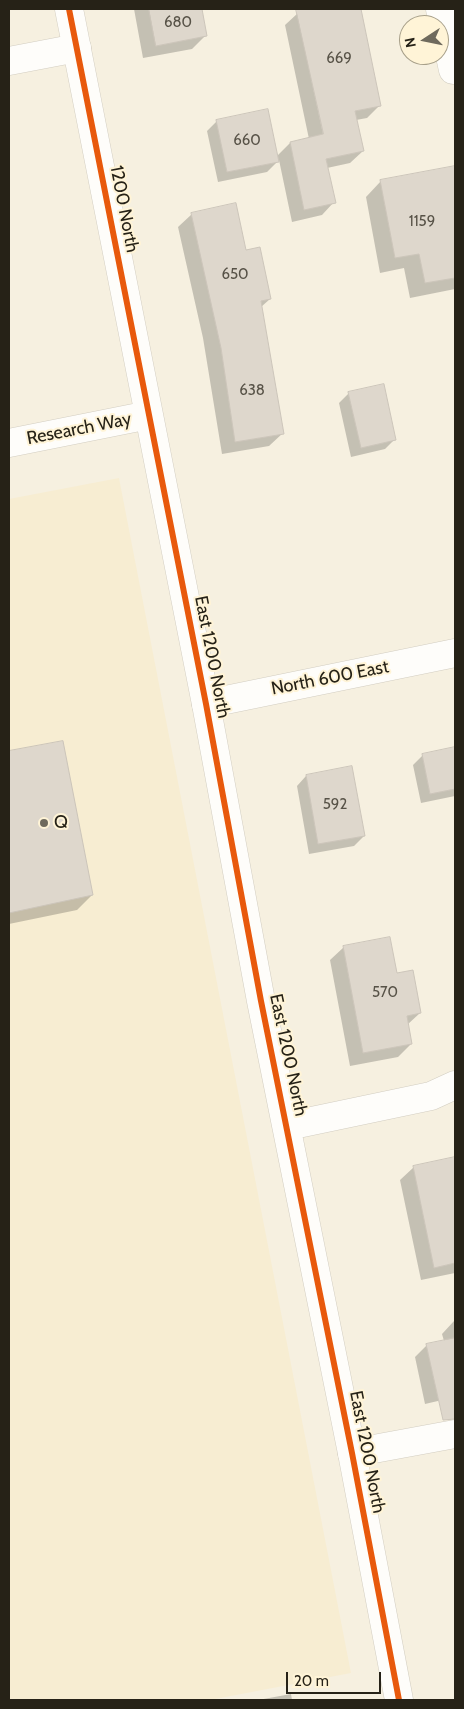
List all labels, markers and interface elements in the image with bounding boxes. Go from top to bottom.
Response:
house number: 680 [164,14,192,32]
north arrow [399,15,449,65]
text: N [400,36,420,49]
house number: 669 [326,50,352,68]
house number: 660 [233,132,261,150]
street label: 1200 North [105,164,143,254]
house number: 1159 [409,213,435,231]
house number: 650 [221,266,249,284]
house number: 638 [239,382,265,400]
street label: Research Way [25,408,133,450]
street label: East 1200 North [190,594,234,720]
street label: North 600 East [269,656,391,700]
house number: 592 [323,796,347,814]
place label: Q [54,812,68,834]
marker: Q [38,817,50,829]
house number: 570 [372,984,398,1002]
street label: East 1200 North [264,992,312,1118]
street label: East 1200 North [345,1389,389,1515]
scale bar [289,1662,384,1694]
text: 20 m [294,1672,329,1690]

